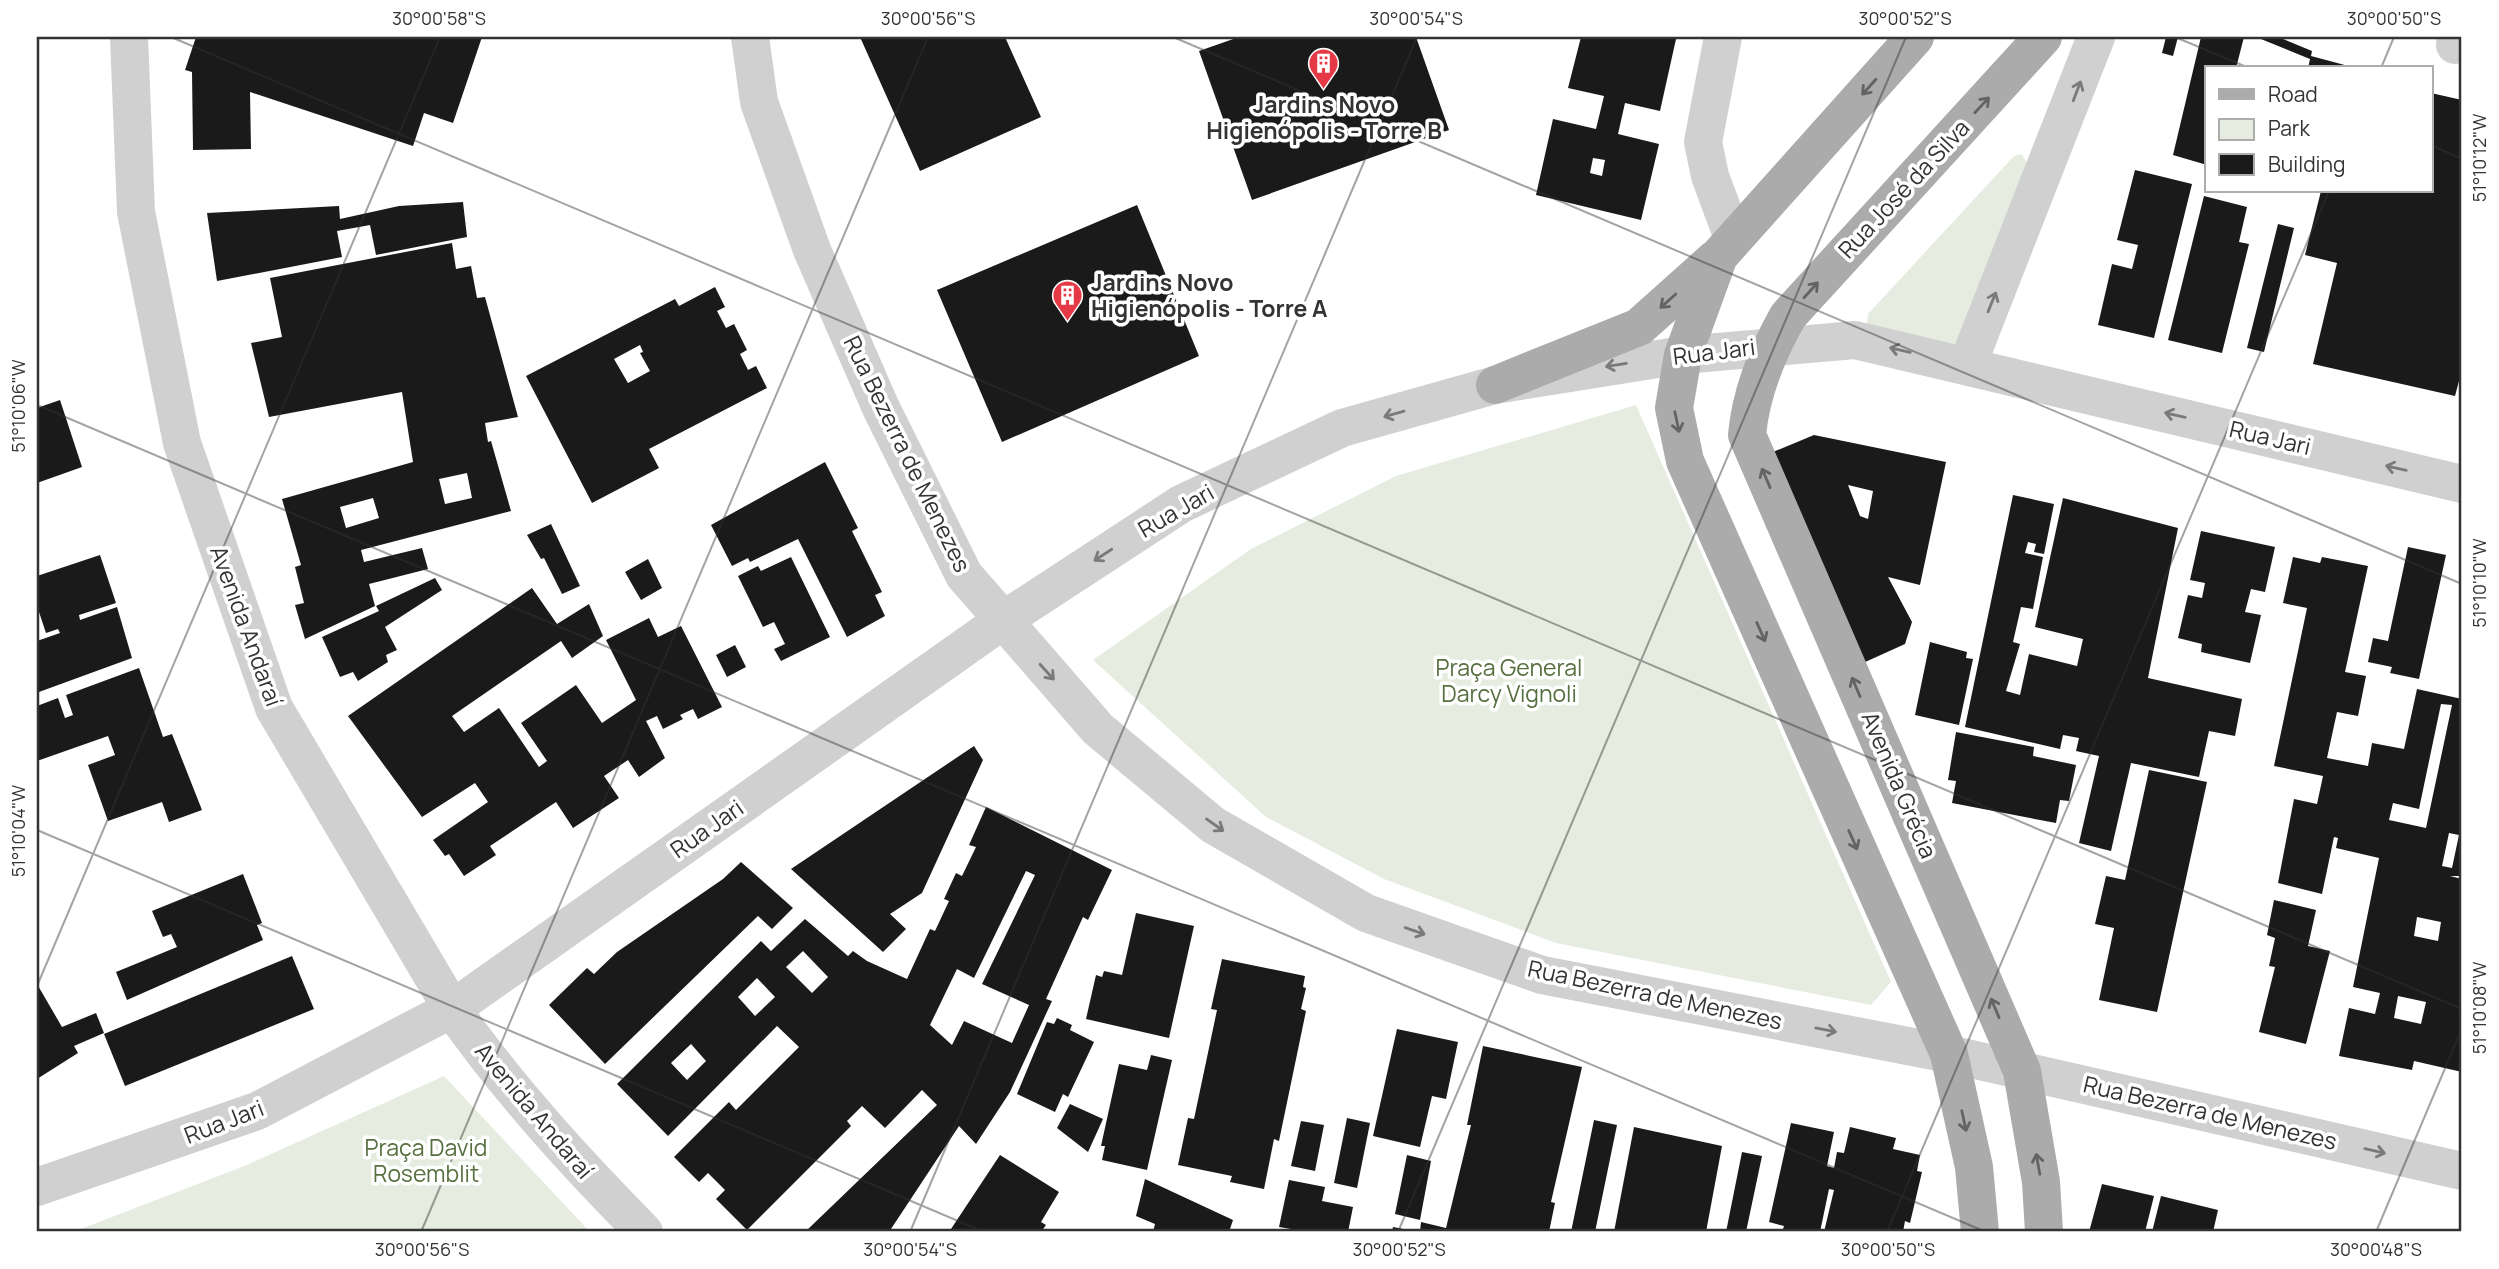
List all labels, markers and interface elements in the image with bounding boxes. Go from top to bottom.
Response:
text: 30°00'58"S [392,6,486,30]
text: 30°00'56"S [881,6,975,30]
text: 30°00'54"S [1369,6,1463,30]
text: 30°00'52"S [1858,6,1952,30]
text: 30°00'50"S [2347,6,2441,30]
building icon: Jardins Novo Higienópolis - Torre B [1307,47,1341,91]
legend [2205,66,2432,192]
one-way arrow [1860,78,1877,95]
one-way arrow [2071,80,2084,102]
text: Road [2268,80,2318,108]
place label: Jardins Novo Higienópolis - Torre B [1206,88,1442,146]
one-way arrow [1973,97,1990,114]
street label: Rua José da Silva [1830,112,1976,265]
text: Park [2268,114,2310,142]
text: 51°10'12"W [2467,114,2491,202]
text: Building [2268,150,2345,178]
place label: Jardins Novo Higienópolis - Torre A [1091,266,1328,324]
building icon: Jardins Novo Higienópolis - Torre A [1051,279,1085,323]
one-way arrow [1802,282,1819,299]
one-way arrow [1987,292,2000,314]
one-way arrow [1659,293,1677,309]
street label: Rua Bezerra de Menezes [837,330,979,577]
street label: Rua Jari [1671,330,1757,372]
one-way arrow [1890,343,1912,356]
text: 51°10'06"W [6,359,30,453]
one-way arrow [1605,359,1628,372]
one-way arrow [1383,408,1405,421]
one-way arrow [2164,408,2187,421]
one-way arrow [1670,410,1684,433]
street label: Rua Jari [2226,412,2314,462]
one-way arrow [2385,461,2408,474]
one-way arrow [1759,468,1772,489]
street label: Rua Jari [1132,476,1219,545]
text: 51°10'10"W [2467,538,2491,628]
street label: Avenida Andaraí [203,541,291,710]
one-way arrow [1093,549,1113,563]
one-way arrow [1755,621,1768,642]
park label: Praça General Darcy Vignoli [1436,651,1582,709]
one-way arrow [1039,663,1055,681]
one-way arrow [1849,677,1862,698]
street label: Avenida Grécia [1855,706,1945,863]
text: 51°10'04"W [6,785,30,877]
street label: Rua Jari [663,791,749,865]
one-way arrow [1205,818,1224,832]
one-way arrow [1847,829,1860,850]
one-way arrow [1404,926,1426,938]
street label: Rua Bezerra de Menezes [1525,951,1785,1037]
text: 51°10'08"W [2467,962,2491,1054]
one-way arrow [1988,998,2001,1020]
one-way arrow [1814,1024,1837,1037]
street label: Avenida Andaraí [468,1036,601,1185]
street label: Rua Bezerra de Menezes [2080,1067,2340,1157]
street label: Rua Jari [179,1091,268,1151]
one-way arrow [1957,1109,1971,1132]
park label: Praça David Rosemblit [365,1131,487,1189]
one-way arrow [2363,1145,2386,1158]
one-way arrow [2031,1153,2044,1176]
text: 30°00'56"S [375,1237,469,1261]
text: 30°00'54"S [863,1237,957,1261]
text: 30°00'52"S [1352,1237,1446,1261]
text: 30°00'50"S [1841,1237,1935,1261]
text: 30°00'48"S [2330,1237,2422,1261]

